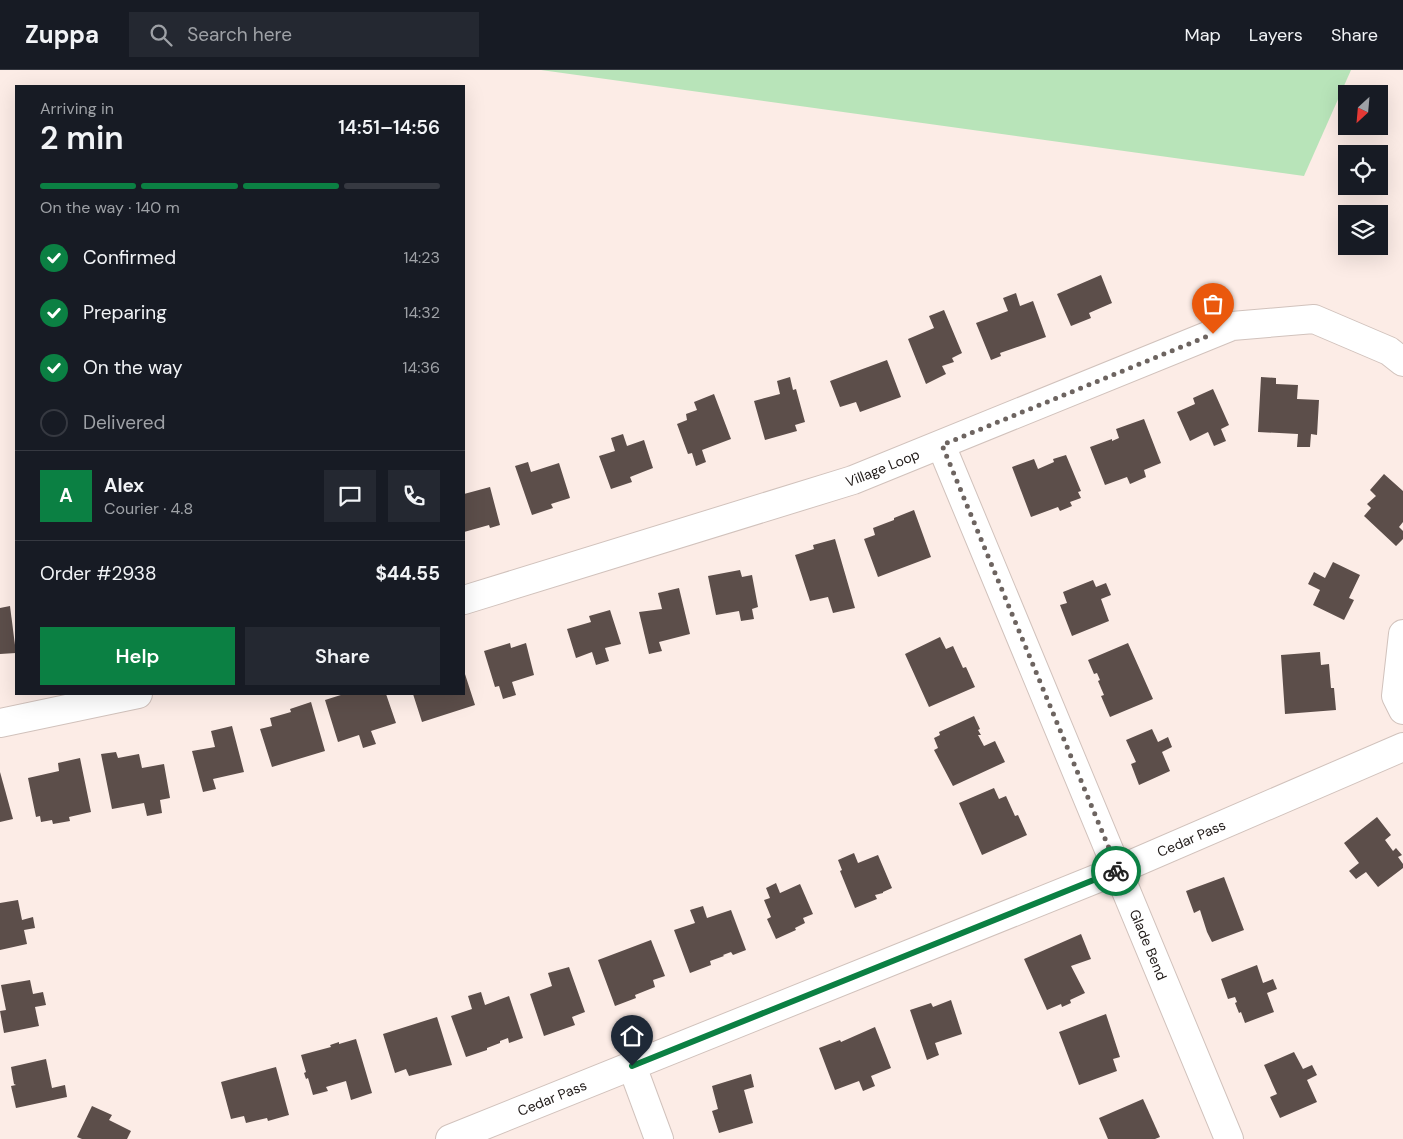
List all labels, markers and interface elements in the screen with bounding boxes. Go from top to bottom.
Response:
search box [129,12,479,57]
text: Zuppa [25,19,99,50]
icon: search [147,21,175,49]
text: Search here [187,22,292,47]
text: Map [1185,23,1221,47]
text: Layers [1249,23,1303,47]
text: Share [1331,23,1378,47]
north arrow [1338,85,1388,135]
map controls [1338,85,1388,255]
text: Arriving in [40,98,114,119]
text: 14:51–14:56 [338,115,440,140]
text: 2 min [40,117,124,159]
button: locate [1338,145,1388,195]
text: On the way · 140 m [40,197,180,218]
button: layers [1338,205,1388,255]
icon: check [40,244,68,272]
text: Confirmed [83,245,176,270]
text: 14:23 [403,247,440,268]
pin [1192,283,1234,334]
icon: bag [1199,290,1227,318]
icon: check [40,299,68,327]
text: Preparing [83,300,167,325]
text: 14:32 [403,302,440,323]
icon: check [40,354,68,382]
text: On the way [83,355,183,380]
text: 14:36 [403,357,440,378]
text: Delivered [83,410,165,435]
street label: Village Loop [843,445,922,491]
button: chat [324,470,376,522]
button: phone [388,470,440,522]
text: Alex [104,473,144,498]
text: A [59,483,73,508]
text: Courier · 4.8 [104,498,193,519]
text: Order #2938 [40,561,157,586]
text: $44.55 [375,561,440,586]
button: Help [40,627,235,685]
button: Share [245,627,440,685]
street label: Cedar Pass [1154,816,1228,861]
courier [1091,846,1141,896]
icon: bike [1102,857,1130,885]
street label: Glade Bend [1126,907,1171,983]
pin [611,1015,653,1066]
icon: home [618,1022,646,1050]
street label: Cedar Pass [515,1076,589,1120]

